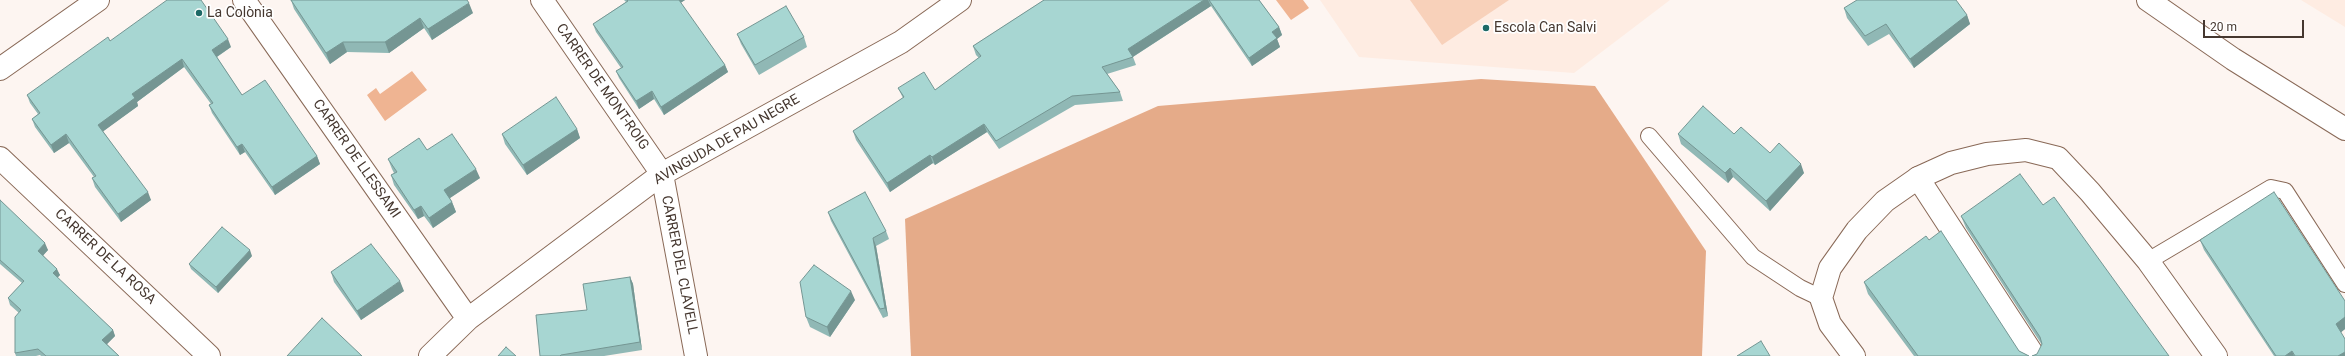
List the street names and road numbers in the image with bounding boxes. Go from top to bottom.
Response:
street label: CARRER DE MONT-ROIG [552,21,652,153]
street label: AVINGUDA DE PAU NEGRE [651,91,803,189]
street label: CARRER DE LLESSAMI [309,96,403,222]
street label: CARRER DEL CLAVELL [657,194,701,336]
street label: CARRER DE LA ROSA [51,206,159,308]

